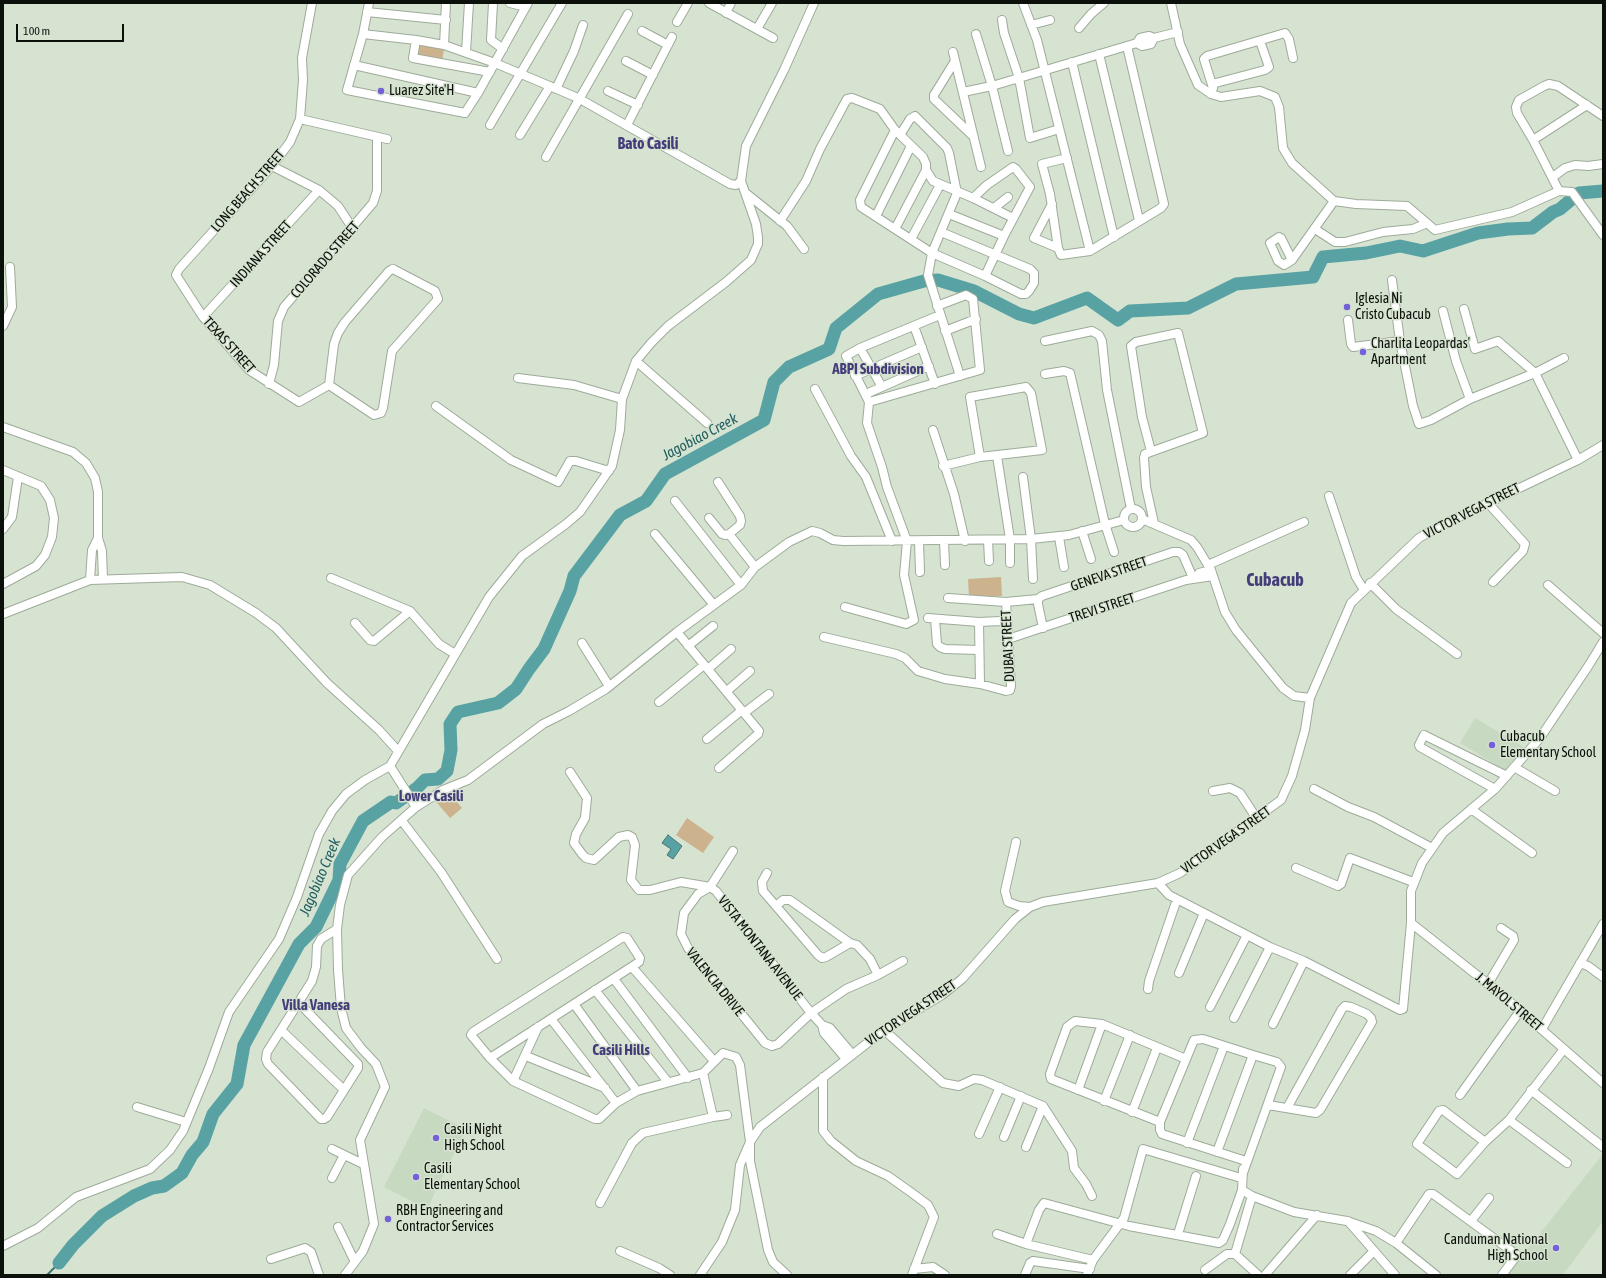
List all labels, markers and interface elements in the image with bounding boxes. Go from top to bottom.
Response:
scale bar [18,16,126,42]
text: 100 m [23,24,50,38]
place label: Luarez Site'H [389,83,454,99]
marker: Luarez Site'H [376,86,386,96]
district label: Bato Casili [617,134,679,154]
street label: LONG BEACH STREET [208,146,288,236]
street label: INDIANA STREET [227,217,295,291]
street label: COLORADO STREET [287,218,363,302]
place label: Iglesia Ni Cristo Cubacub [1355,291,1431,324]
marker: Iglesia Ni Cristo Cubacub [1342,302,1352,312]
street label: TEXAS STREET [199,313,259,377]
place label: Charlita Leopardas' Apartment [1371,336,1470,368]
marker: Charlita Leopardas' Apartment [1358,347,1368,357]
district label: ABPI Subdivision [832,360,924,378]
water label: Jagobiao Creek [659,410,741,464]
street label: VICTOR VEGA STREET [1421,479,1523,543]
street label: GENEVA STREET [1068,553,1150,595]
district label: Cubacub [1246,569,1304,591]
street label: TREVI STREET [1067,589,1137,627]
street label: DUBAI STREET [998,610,1018,682]
place label: Cubacub Elementary School [1500,729,1596,762]
marker: Cubacub Elementary School [1487,740,1497,750]
district label: Lower Casili [399,787,463,805]
street label: VICTOR VEGA STREET [1178,803,1274,877]
water label: Jagobiao Creek [296,835,344,919]
street label: VISTA MONTANA AVENUE [714,892,806,1004]
street label: VALENCIA DRIVE [682,944,748,1020]
street label: J. MAYOL STREET [1472,969,1546,1035]
street label: VICTOR VEGA STREET [862,976,960,1050]
district label: Villa Vanesa [282,996,350,1014]
district label: Casili Hills [592,1041,650,1059]
place label: Casili Night High School [444,1122,505,1154]
marker: Casili Night High School [431,1133,441,1143]
place label: Casili Elementary School [424,1161,520,1194]
marker: Casili Elementary School [411,1172,421,1182]
place label: RBH Engineering and Contractor Services [396,1203,503,1236]
marker: RBH Engineering and Contractor Services [383,1214,393,1224]
place label: Canduman National High School [1444,1232,1548,1264]
marker: Canduman National High School [1551,1243,1561,1253]

